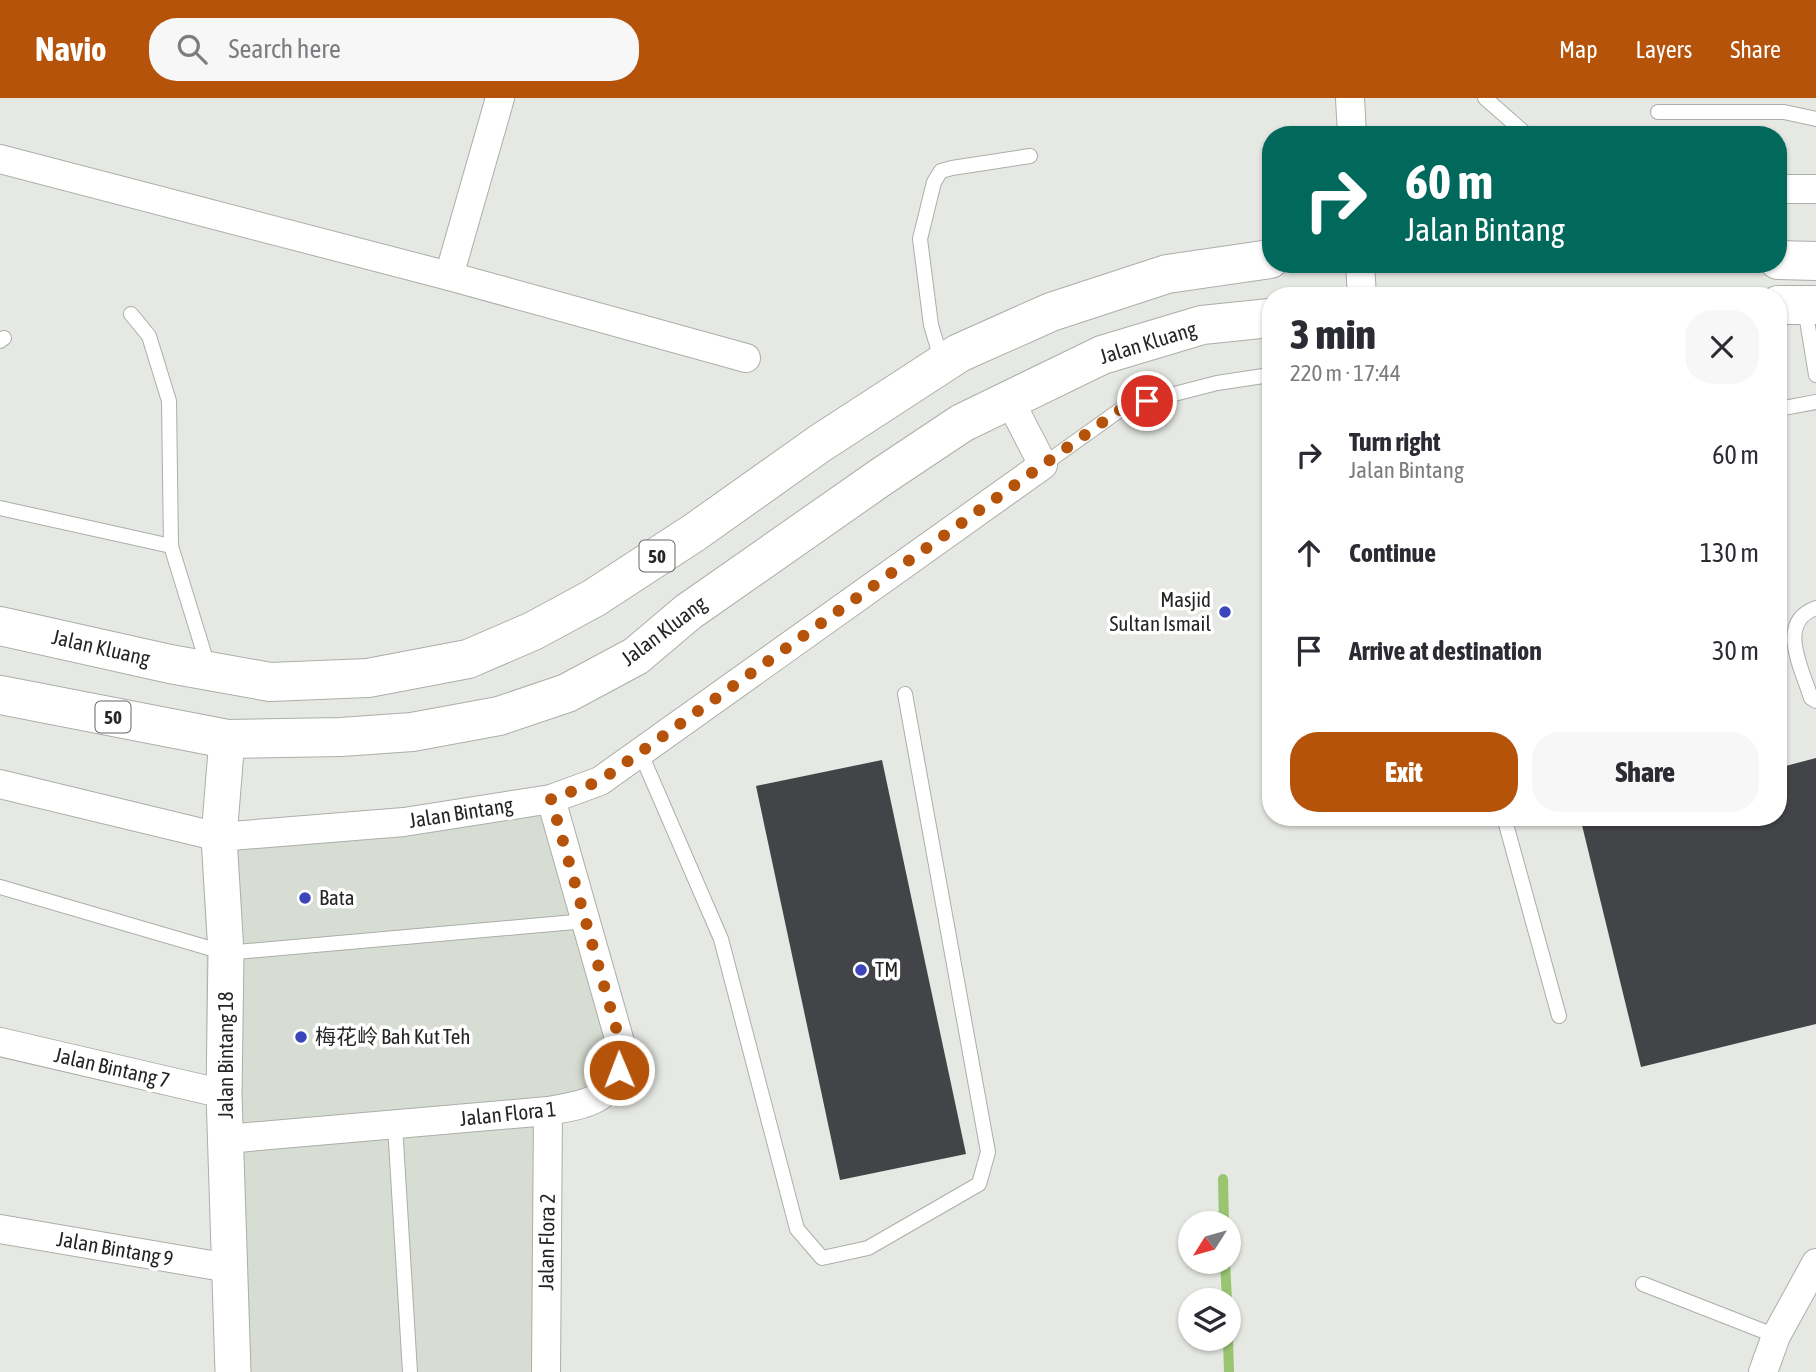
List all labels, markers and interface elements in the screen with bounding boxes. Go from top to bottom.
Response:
search box [149,18,639,81]
text: Navio [35,30,107,68]
icon: search [173,30,211,68]
text: Search here [229,34,341,64]
text: Map [1559,36,1598,63]
text: Layers [1636,36,1692,63]
text: Share [1730,36,1781,63]
text: 60 m [1405,153,1493,209]
icon: right [1290,154,1381,245]
text: Jalan Bintang [1405,211,1565,248]
text: 3 min [1290,310,1376,358]
button: close [1685,310,1759,384]
street label: Jalan Kluang [1096,316,1199,368]
text: 220 m · 17:44 [1290,360,1401,386]
pin [1117,371,1177,431]
icon: arrive [1128,382,1166,420]
text: Turn right [1349,427,1440,457]
icon: right [1290,436,1328,474]
text: 60 m [1712,440,1759,470]
text: Jalan Bintang [1349,457,1464,483]
icon: ahead [1290,534,1328,572]
text: Continue [1349,538,1436,568]
text: 130 m [1700,538,1759,568]
road number: 50 [640,540,674,572]
place label: Masjid Sultan Ismail [1110,587,1211,635]
street label: Jalan Kluang [616,591,710,670]
marker: Masjid Sultan Ismail [1217,604,1233,620]
street label: Jalan Kluang [50,624,153,670]
icon: arrive [1290,632,1328,670]
text: Arrive at destination [1349,636,1542,666]
text: 30 m [1712,636,1759,666]
road number: 50 [96,702,130,732]
button: Exit [1290,732,1518,812]
button: Share [1532,732,1759,812]
street label: Jalan Bintang [407,792,515,832]
place label: Bata [319,885,355,909]
marker: Bata [297,890,313,906]
place label: TM [875,957,898,981]
marker: TM [853,962,869,978]
street label: Jalan Bintang 18 [213,991,237,1119]
place label: 梅花岭 Bah Kut Teh [315,1024,470,1048]
marker: 梅花岭 Bah Kut Teh [293,1029,309,1045]
position arrow [582,1033,656,1107]
street label: Jalan Bintang 7 [52,1042,172,1092]
street label: Jalan Flora 1 [458,1096,557,1130]
street label: Jalan Flora 2 [533,1193,559,1291]
north arrow [1178,1211,1241,1274]
map controls [1178,1211,1241,1351]
street label: Jalan Bintang 9 [55,1226,175,1270]
button: layers [1178,1288,1241,1351]

